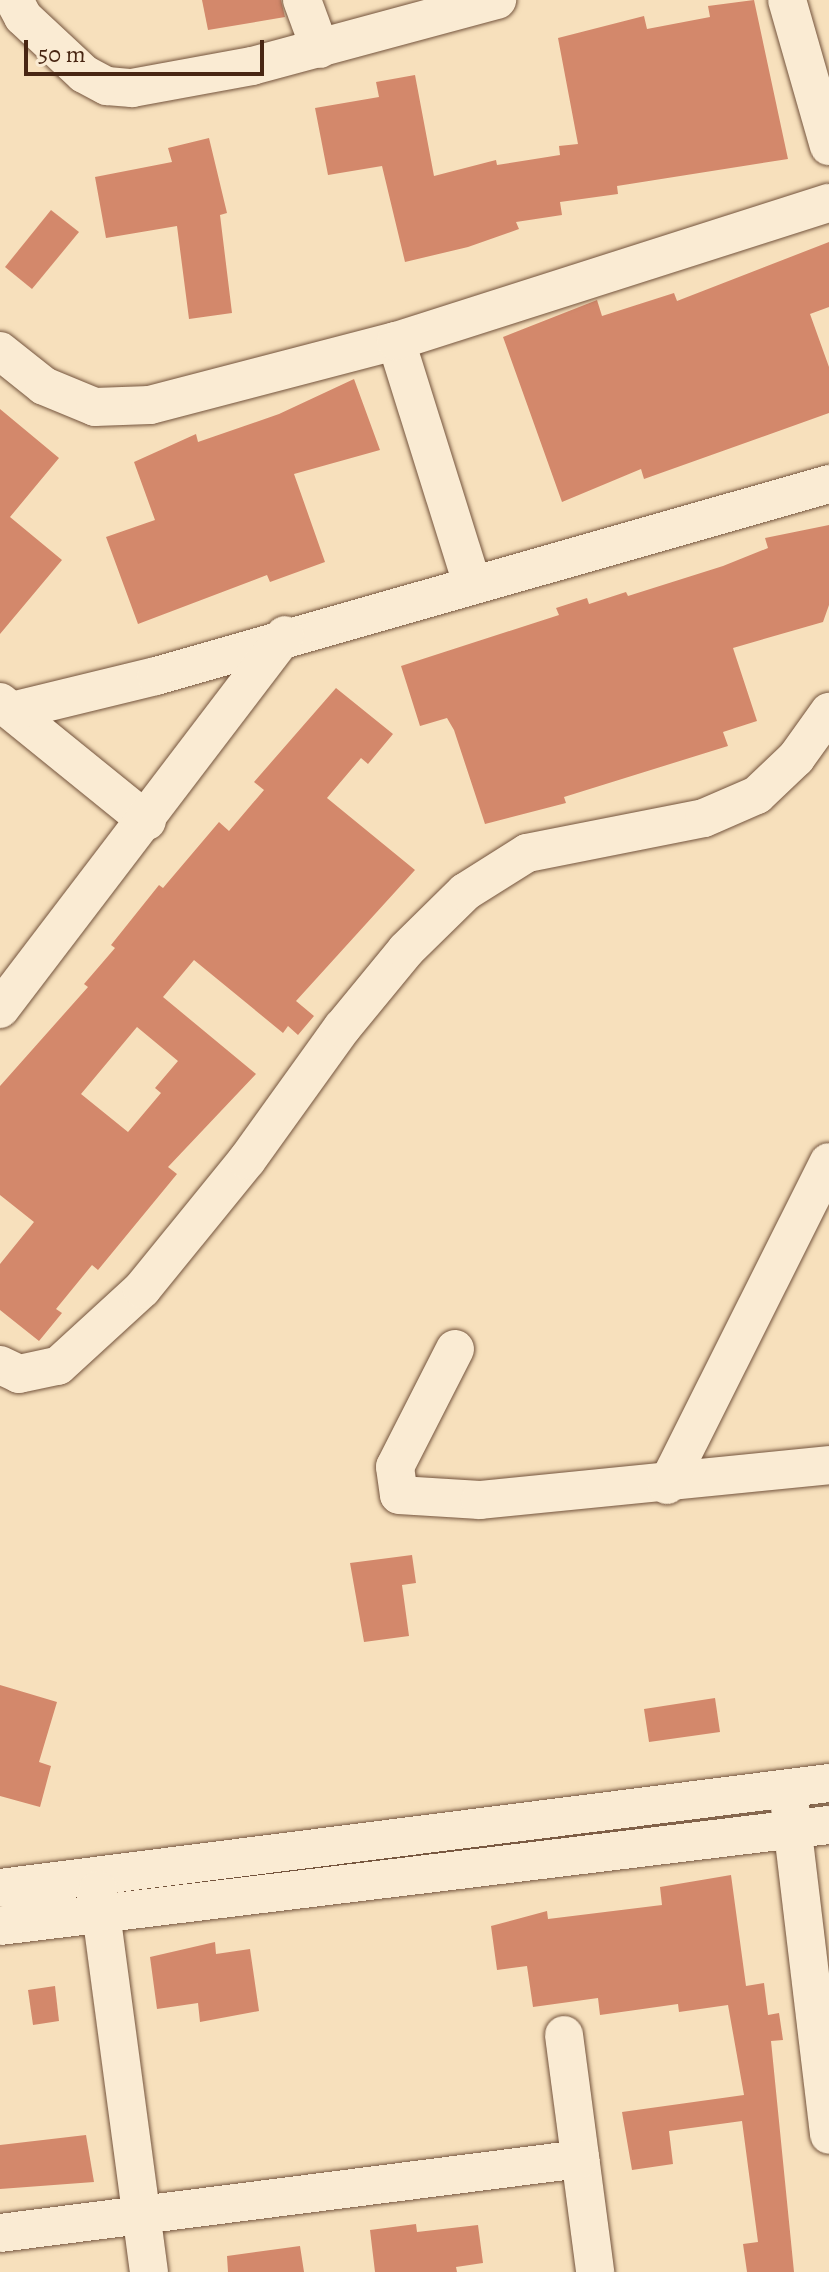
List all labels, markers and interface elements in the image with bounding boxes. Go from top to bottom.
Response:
scale bar [28,24,268,74]
text: 50 m [38,38,86,70]

